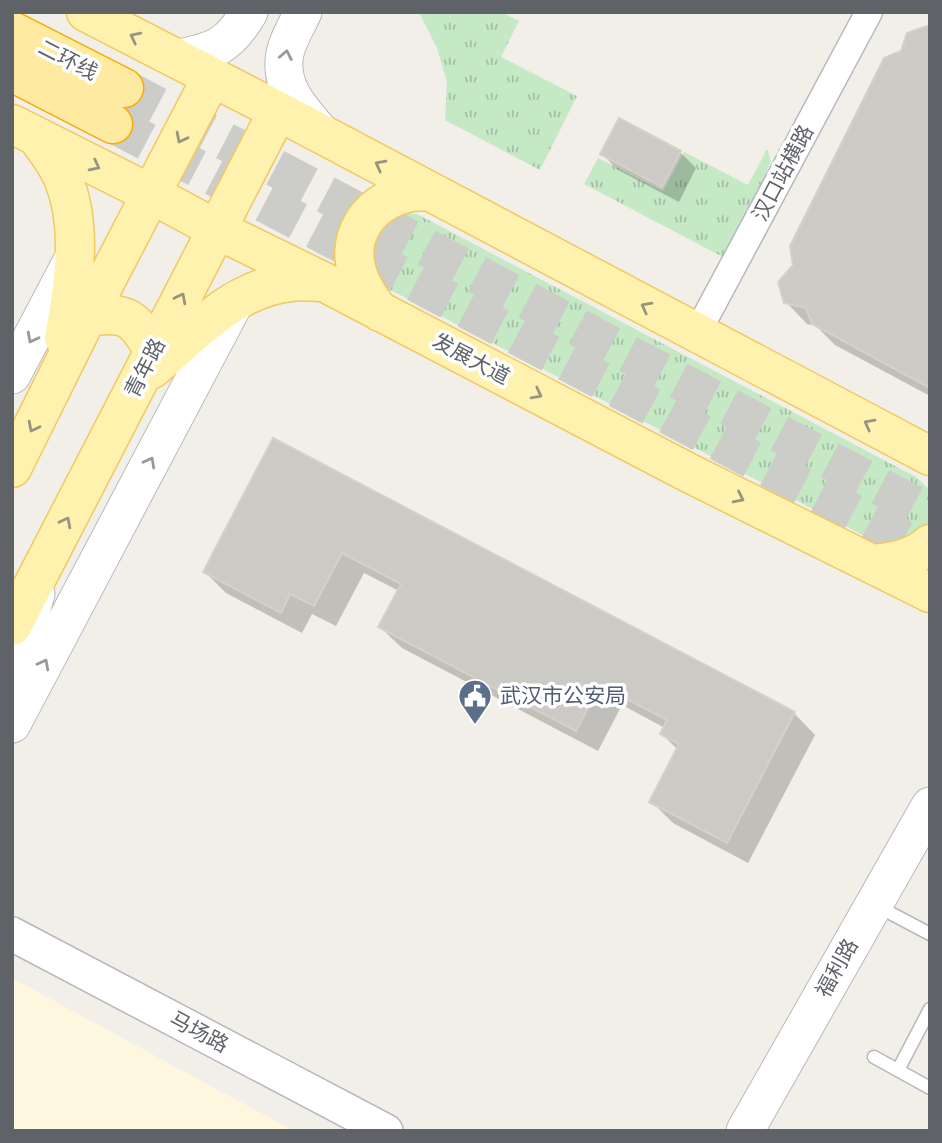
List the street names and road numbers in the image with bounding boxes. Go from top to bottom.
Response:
street label: 二环线 [34,34,102,85]
street label: 汉口站横路 [747,121,818,225]
street label: 发展大道 [428,328,514,389]
street label: 青年路 [119,334,170,402]
street label: 福利路 [810,934,863,1001]
street label: 马场路 [166,1006,233,1057]

